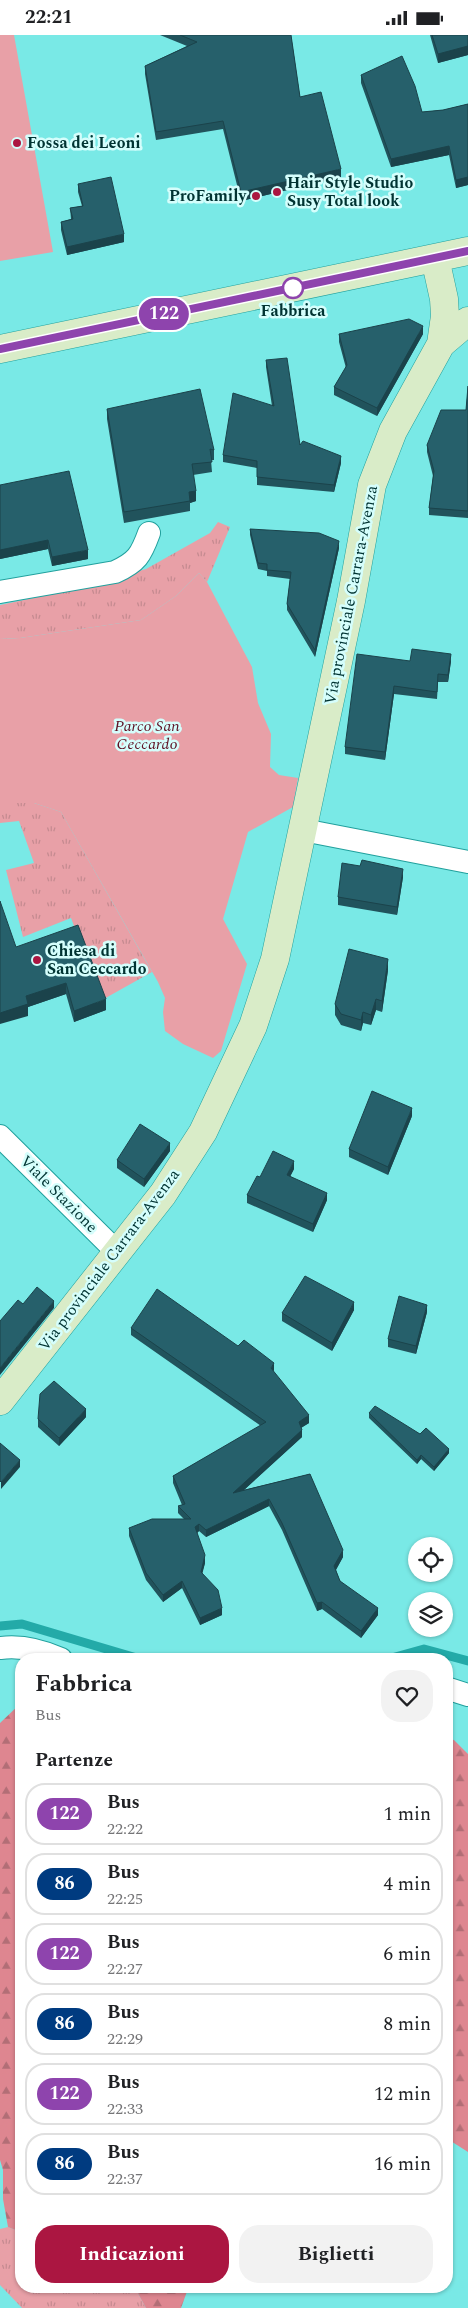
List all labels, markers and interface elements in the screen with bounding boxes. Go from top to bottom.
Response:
text: 22:21 [25,3,73,32]
place label: Fossa dei Leoni [27,131,141,155]
marker: Fossa dei Leoni [11,137,23,149]
place label: Hair Style Studio Susy Total look [287,171,413,213]
place label: ProFamily [169,184,247,208]
marker: Hair Style Studio Susy Total look [271,186,283,198]
marker: ProFamily [250,190,262,202]
marker: Fabbrica [282,277,304,299]
line badge: 122 [135,298,193,330]
place label: Fabbrica [261,299,326,323]
text: 122 [149,300,179,327]
street label: Via provinciale Carrara-Avenza [318,483,384,707]
park label: Parco San Ceccardo [114,714,180,756]
place label: Chiesa di San Ceccardo [47,939,147,981]
marker: Chiesa di San Ceccardo [31,954,43,966]
street label: Viale Stazione [15,1150,103,1238]
street label: Via provinciale Carrara-Avenza [32,1164,186,1356]
map controls [408,1537,453,1637]
button: locate [408,1537,453,1582]
button: layers [408,1592,453,1637]
text: Fabbrica [35,1666,132,1702]
button: heart [381,1670,433,1722]
text: Bus [35,1703,61,1727]
text: Partenze [35,1746,113,1775]
text: Bus [107,1788,140,1817]
text: 122 [49,1800,80,1827]
text: 1 min [383,1800,431,1829]
text: 22:22 [107,1817,143,1841]
text: Bus [107,1858,140,1887]
text: 86 [54,1870,75,1897]
text: 4 min [383,1870,431,1899]
text: 22:25 [107,1887,143,1911]
text: Bus [107,1928,140,1957]
text: 122 [49,1940,80,1967]
text: 6 min [383,1940,431,1969]
text: 22:27 [107,1957,143,1981]
text: Bus [107,1998,140,2027]
text: 86 [54,2010,75,2037]
text: 8 min [383,2010,431,2039]
text: 22:29 [107,2027,143,2051]
text: Bus [107,2068,140,2097]
text: 122 [49,2080,80,2107]
text: 12 min [374,2080,431,2109]
text: 22:33 [107,2097,143,2121]
text: Bus [107,2138,140,2167]
text: 86 [54,2150,75,2177]
text: 16 min [374,2150,431,2179]
text: 22:37 [107,2167,143,2191]
button: Indicazioni [35,2225,229,2283]
button: Biglietti [239,2225,433,2283]

